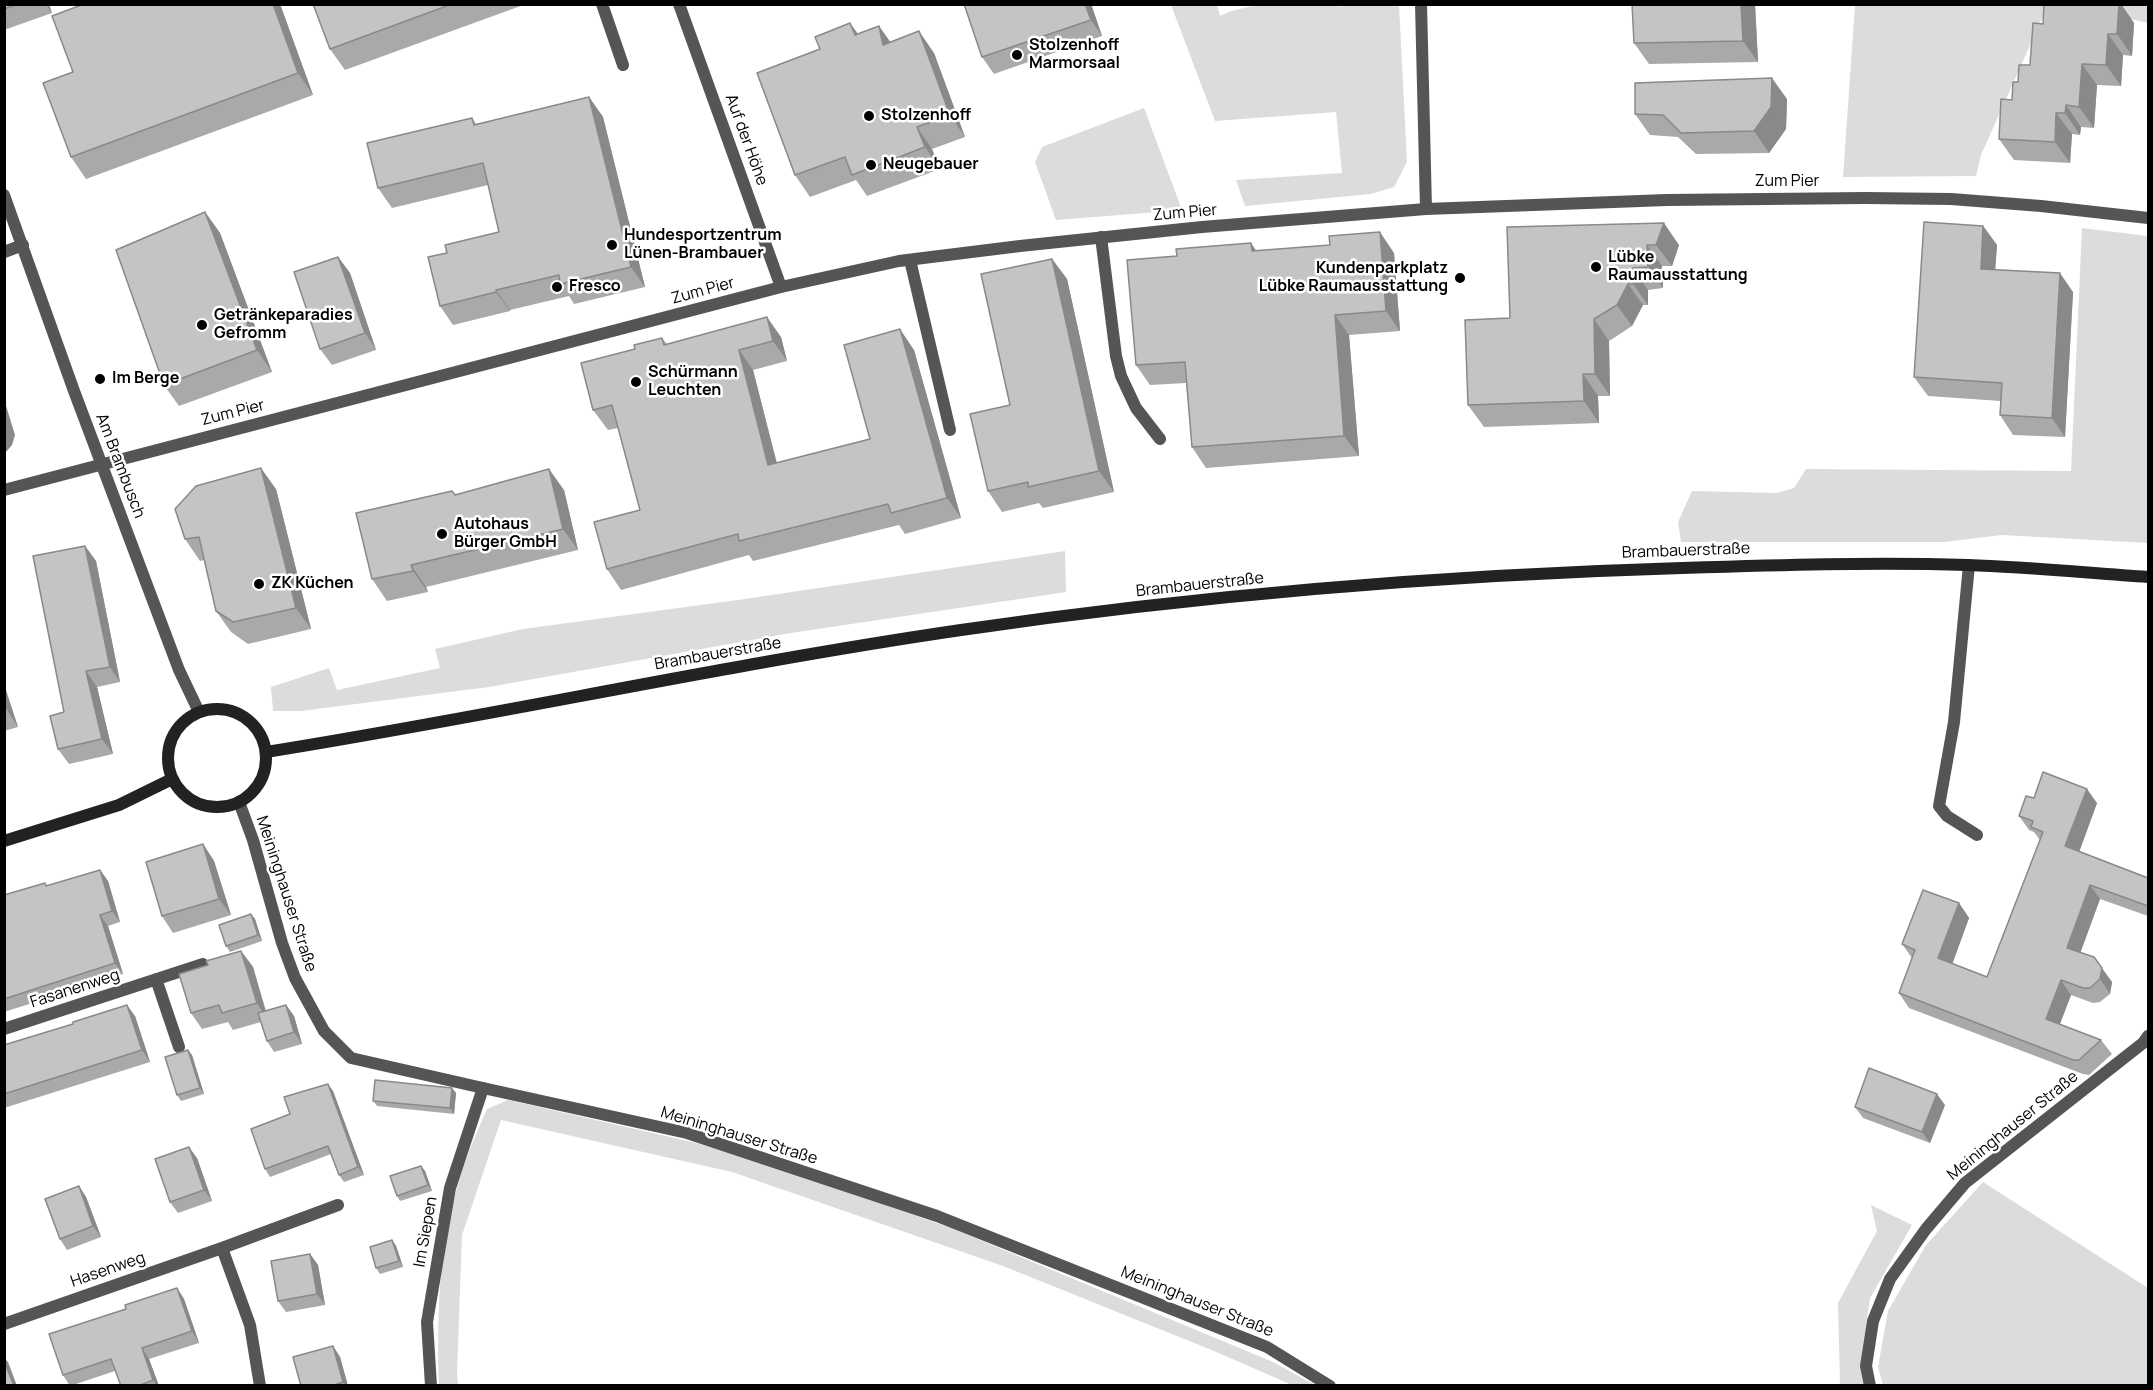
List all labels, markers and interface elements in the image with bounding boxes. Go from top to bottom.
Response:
place label: Stolzenhoff Marmorsaal [1029,36,1120,74]
marker: Stolzenhoff Marmorsaal [1010,48,1024,62]
street label: Auf der Höhe [721,92,771,188]
place label: Stolzenhoff [881,106,971,126]
marker: Stolzenhoff [862,109,876,123]
place label: Neugebauer [883,155,979,175]
marker: Neugebauer [864,158,878,172]
street label: Zum Pier [1755,172,1819,192]
street label: Zum Pier [1152,201,1218,225]
place label: Hundesportzentrum Lünen-Brambauer [624,226,782,264]
marker: Hundesportzentrum Lünen-Brambauer [605,238,619,252]
place label: Lübke Raumausstattung [1608,248,1748,286]
place label: Kundenparkplatz Lübke Raumausstattung [1259,259,1448,297]
marker: Lübke Raumausstattung [1589,260,1603,274]
marker: Kundenparkplatz Lübke Raumausstattung [1453,271,1467,285]
street label: Zum Pier [669,273,737,309]
place label: Fresco [569,277,621,297]
marker: Fresco [550,280,564,294]
place label: Getränkeparadies Gefromm [214,306,353,344]
marker: Getränkeparadies Gefromm [195,318,209,332]
place label: Schürmann Leuchten [648,363,738,401]
place label: Im Berge [112,369,179,389]
marker: Im Berge [93,372,107,386]
marker: Schürmann Leuchten [629,375,643,389]
street label: Zum Pier [199,396,267,430]
street label: Am Brambusch [91,411,149,521]
place label: Autohaus Bürger GmbH [454,515,557,553]
marker: Autohaus Bürger GmbH [435,527,449,541]
street label: Brambauerstraße [1621,539,1751,563]
street label: Brambauerstraße [1135,569,1265,601]
place label: ZK Küchen [271,574,354,594]
marker: ZK Küchen [252,577,266,591]
street label: Brambauerstraße [653,633,783,675]
street label: Meininghauser Straße [252,814,320,974]
street label: Fasanenweg [28,966,122,1012]
street label: Meininghauser Straße [1944,1067,2082,1185]
street label: Meininghauser Straße [658,1103,820,1169]
street label: Im Siepen [410,1195,442,1269]
street label: Hasenweg [68,1248,148,1292]
street label: Meininghauser Straße [1118,1263,1276,1341]

